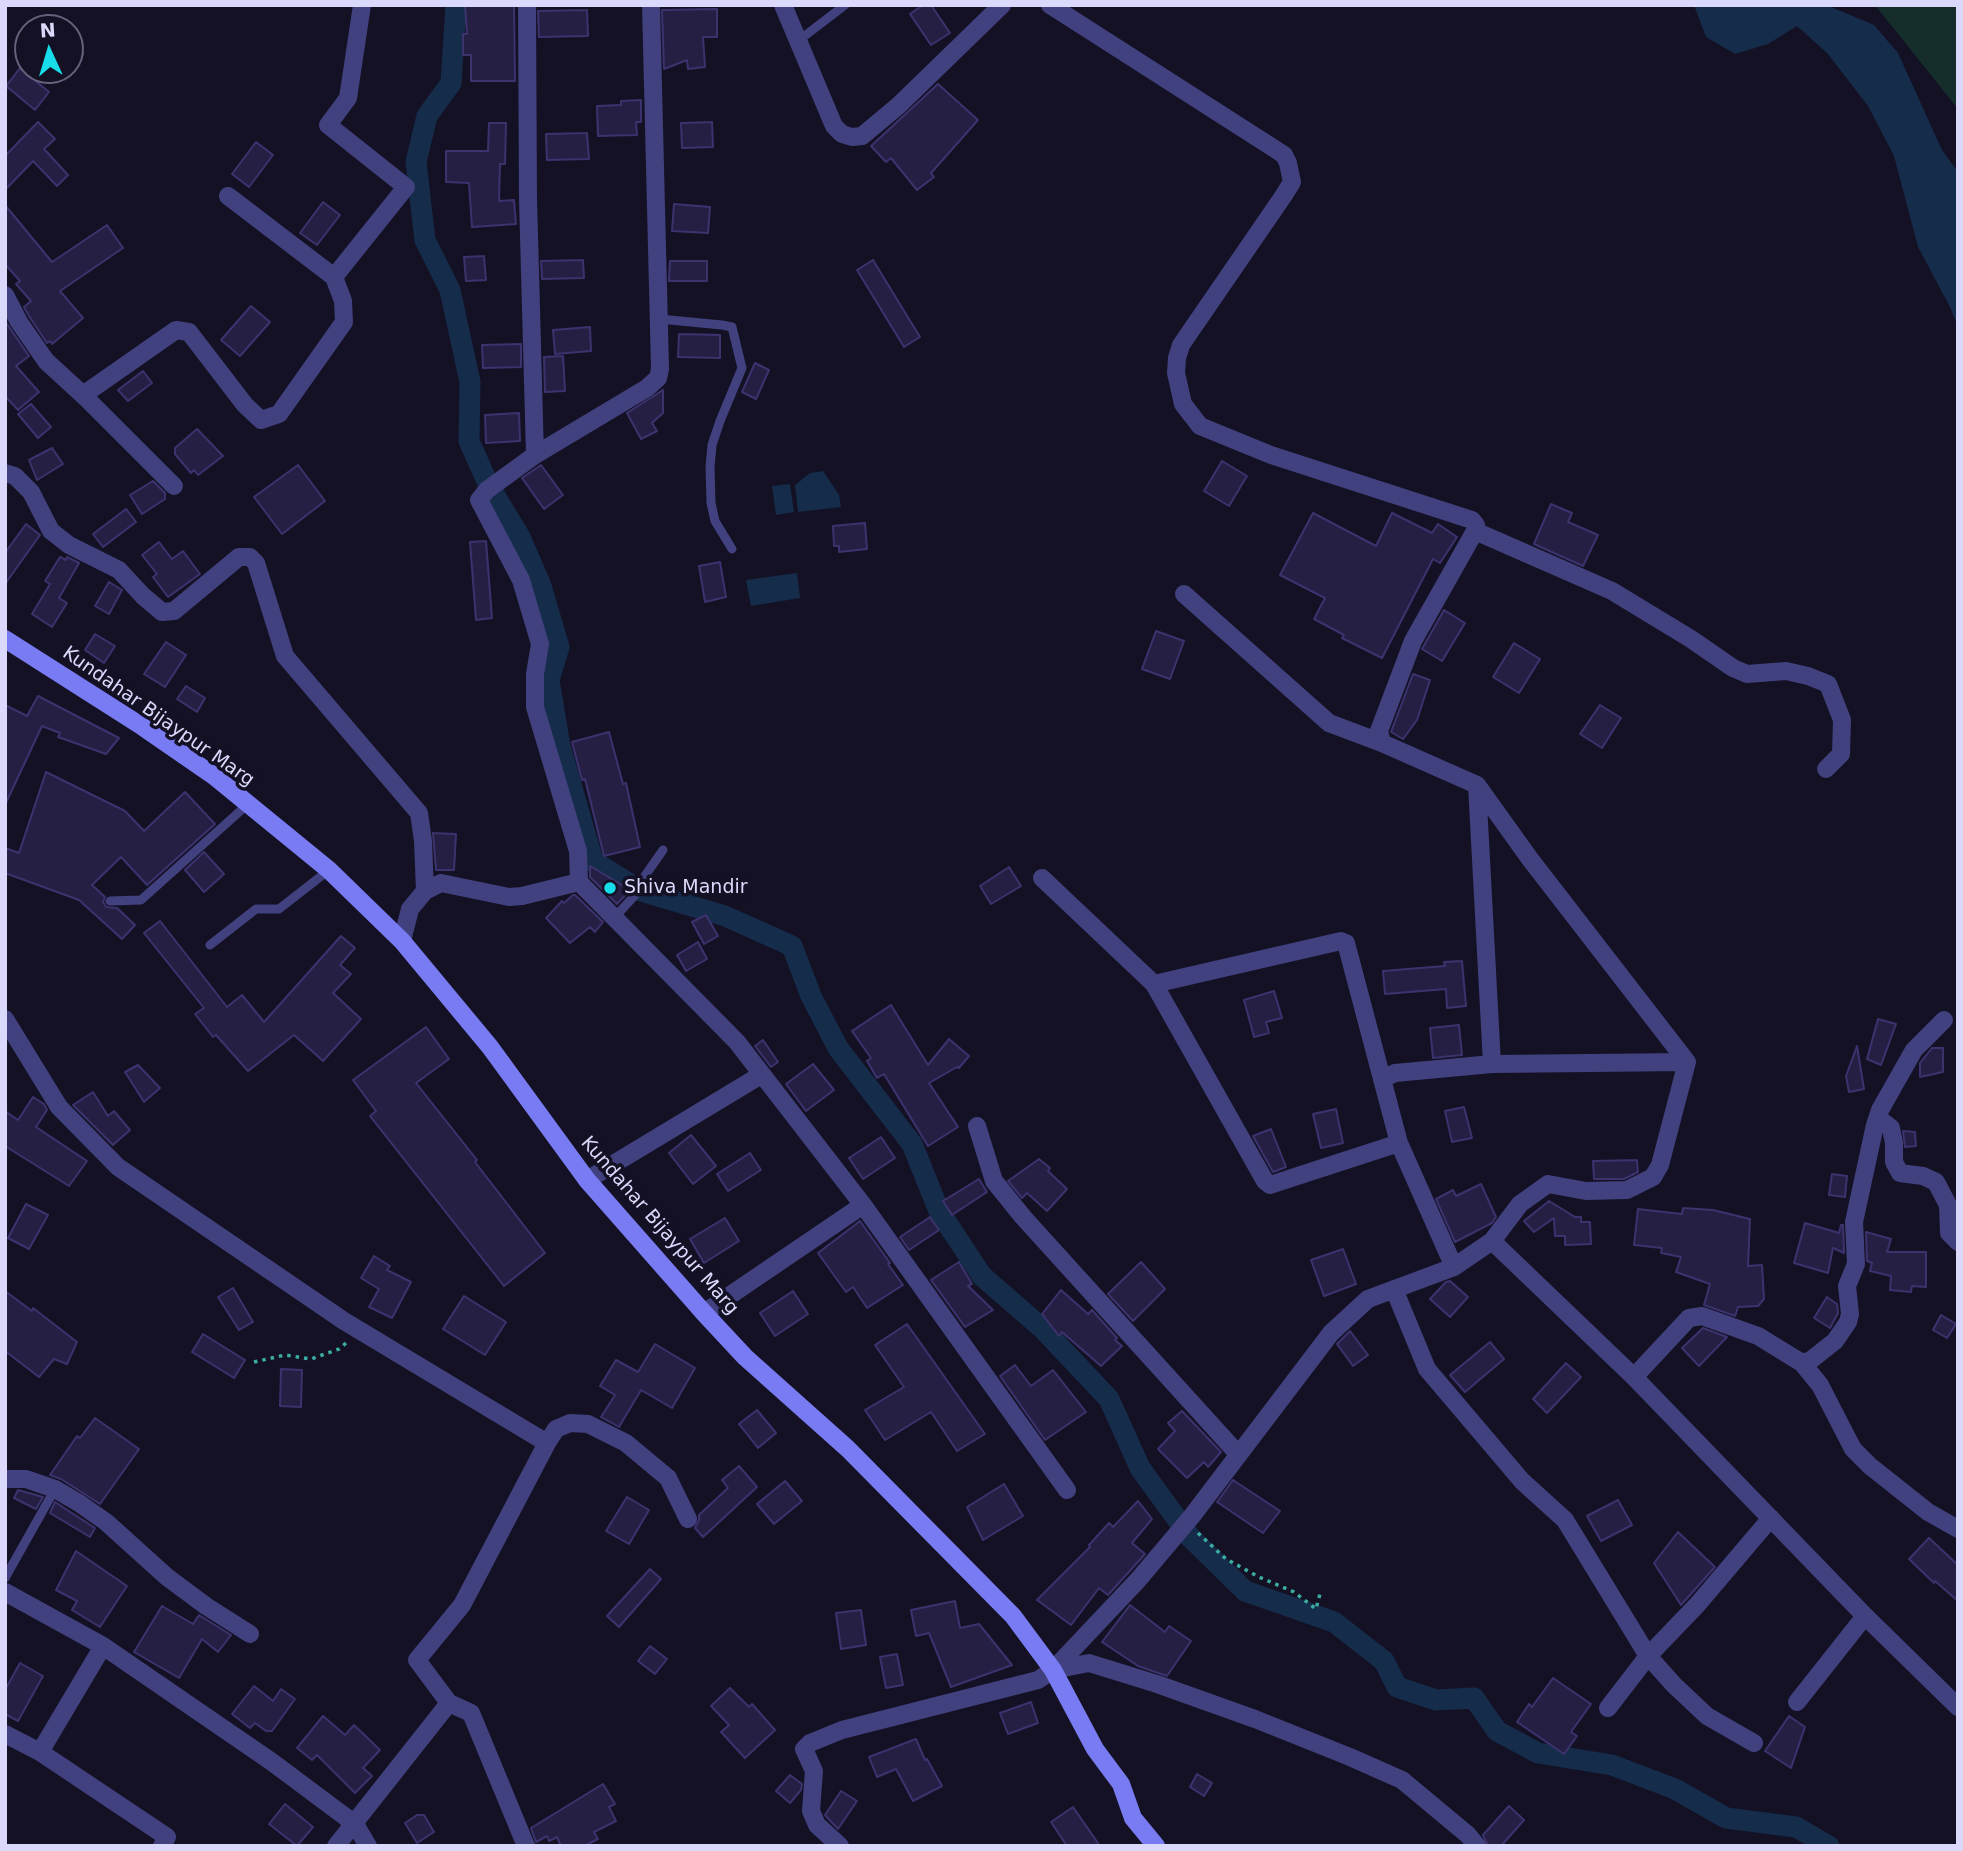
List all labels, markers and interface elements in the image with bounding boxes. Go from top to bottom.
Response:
north arrow [14,14,84,84]
text: N [39,19,56,42]
street label: Kundahar Bijaypur Marg [58,642,258,792]
place label: Shiva Mandir [624,877,748,899]
marker: Shiva Mandir [602,880,618,896]
street label: Kundahar Bijaypur Marg [575,1132,743,1320]

